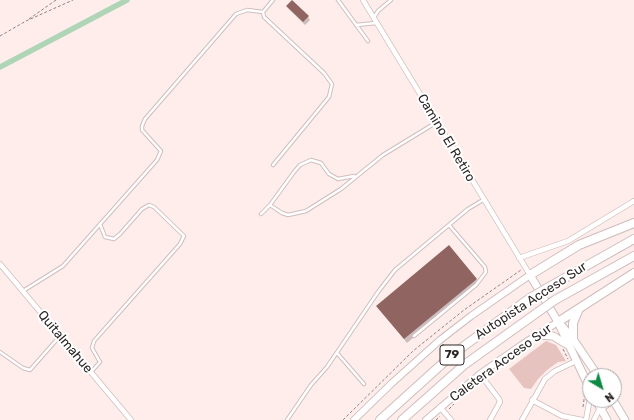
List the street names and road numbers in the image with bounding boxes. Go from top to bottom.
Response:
street label: Camino El Retiro [414,91,478,185]
street label: Autopista Acceso Sur [472,259,590,343]
street label: Quitalmahue [34,308,96,376]
street label: Caletera Acceso Sur [447,321,555,405]
road number: 79 [440,345,464,365]

